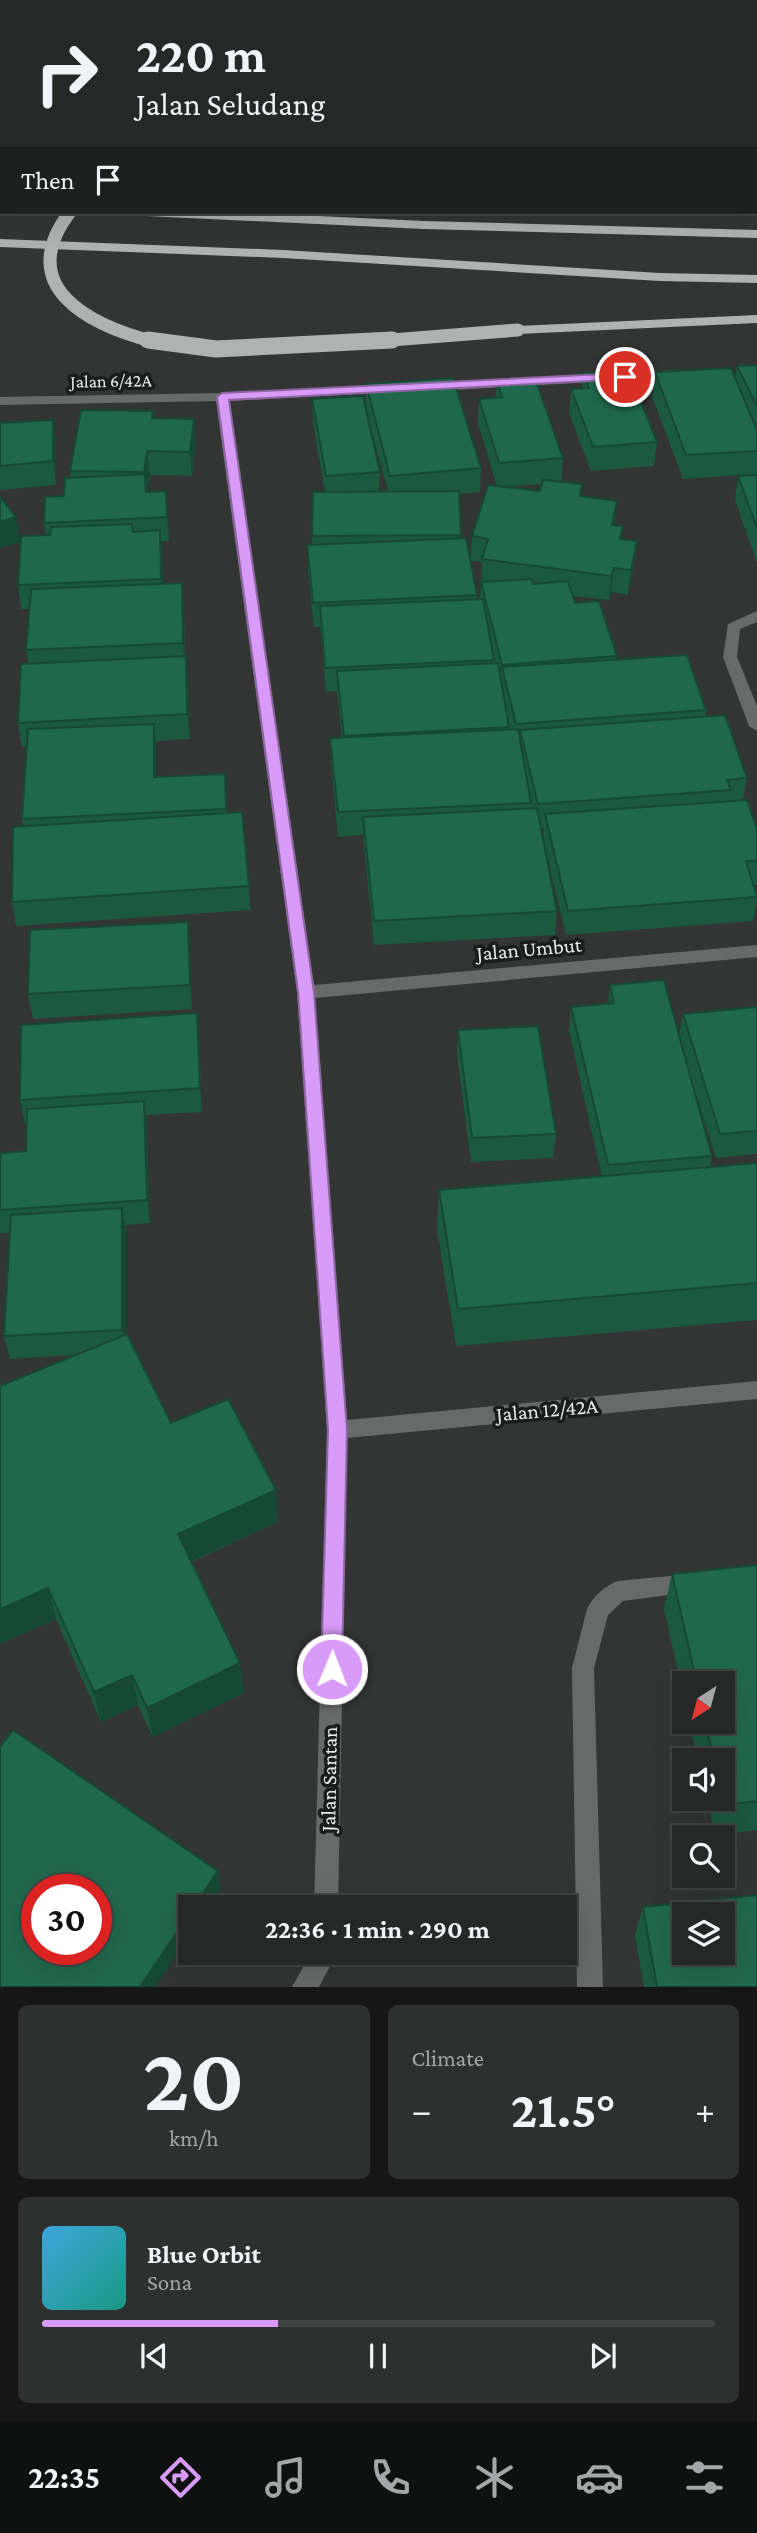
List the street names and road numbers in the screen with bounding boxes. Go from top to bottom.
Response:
street label: Jalan 6/42A [68,370,153,392]
street label: Jalan Umbut [473,932,584,966]
street label: Jalan 12/42A [493,1394,599,1427]
street label: Jalan Santan [316,1726,342,1834]

